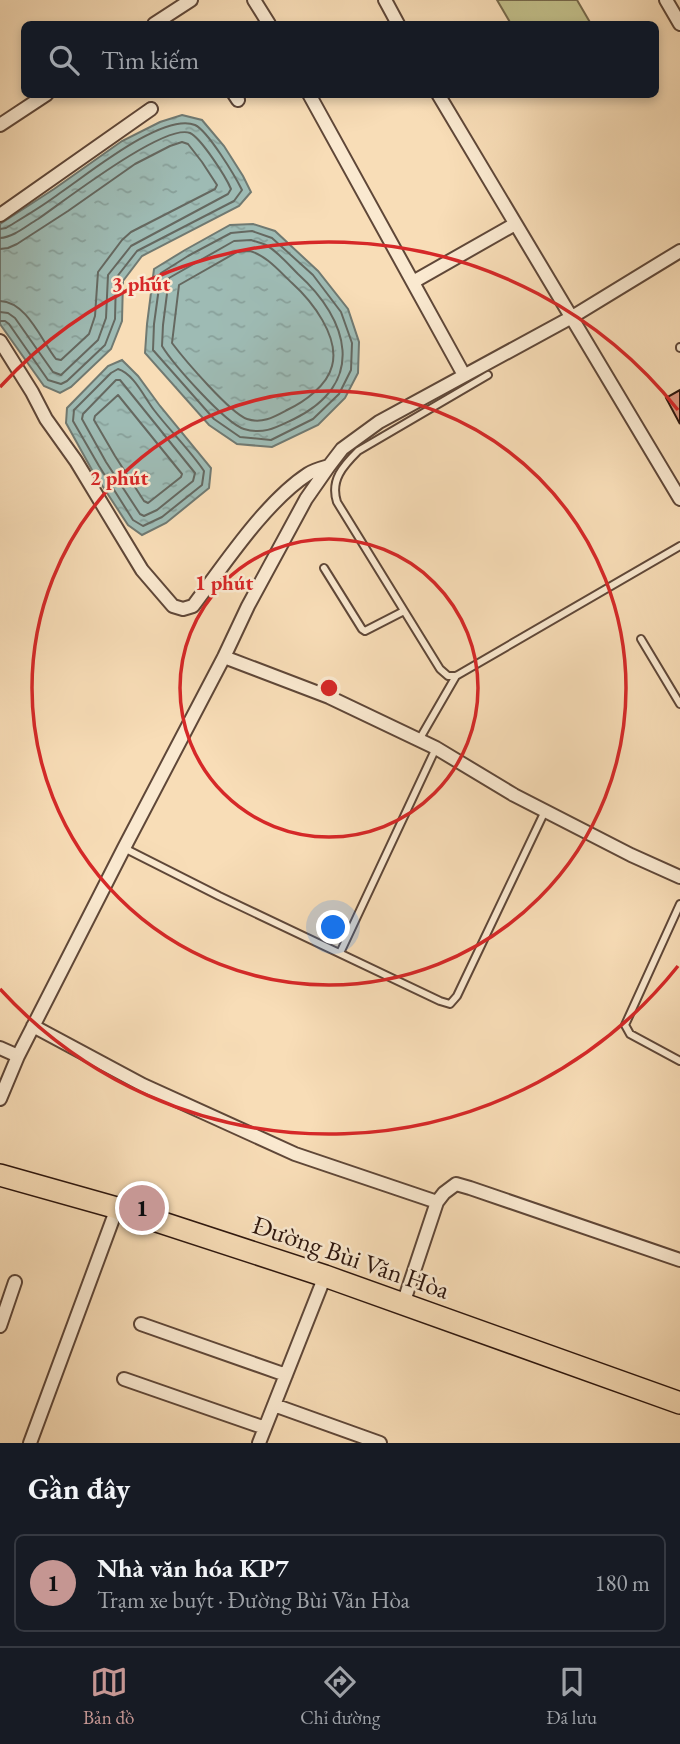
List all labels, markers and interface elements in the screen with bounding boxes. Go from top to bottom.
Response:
search box [21,21,659,98]
icon: search [45,41,83,79]
text: Tìm kiếm [101,43,199,77]
text: 3 phút [112,270,170,297]
text: 2 phút [90,464,148,491]
text: 1 phút [195,569,253,596]
centre of rings [317,676,341,700]
your location [316,910,350,944]
pin: 1 [119,1182,165,1234]
street label: Đường Bùi Văn Hòa [248,1207,455,1307]
text: Gần đây [28,1469,130,1508]
text: Nhà văn hóa KP7 [97,1551,289,1585]
text: 1 [47,1568,59,1598]
text: 180 m [594,1568,650,1598]
text: Trạm xe buýt · Đường Bùi Văn Hòa [97,1585,410,1615]
tab: Bản đồ [83,1663,135,1730]
tab: Chỉ đường [300,1663,380,1730]
tab: Đã lưu [546,1663,597,1730]

